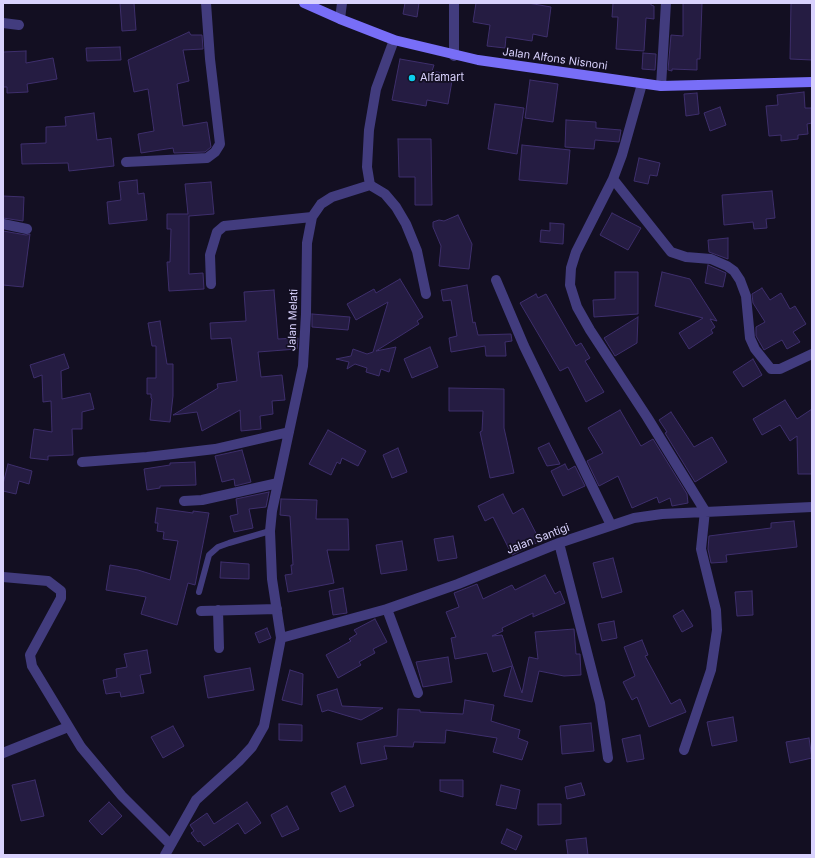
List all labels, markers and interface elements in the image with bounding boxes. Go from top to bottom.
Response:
street label: Jalan Alfons Nisnoni [502,45,608,73]
place label: Alfamart [420,71,464,85]
marker: Alfamart [407,73,417,83]
street label: Jalan Melati [285,289,301,351]
street label: Jalan Santigi [505,521,571,557]

